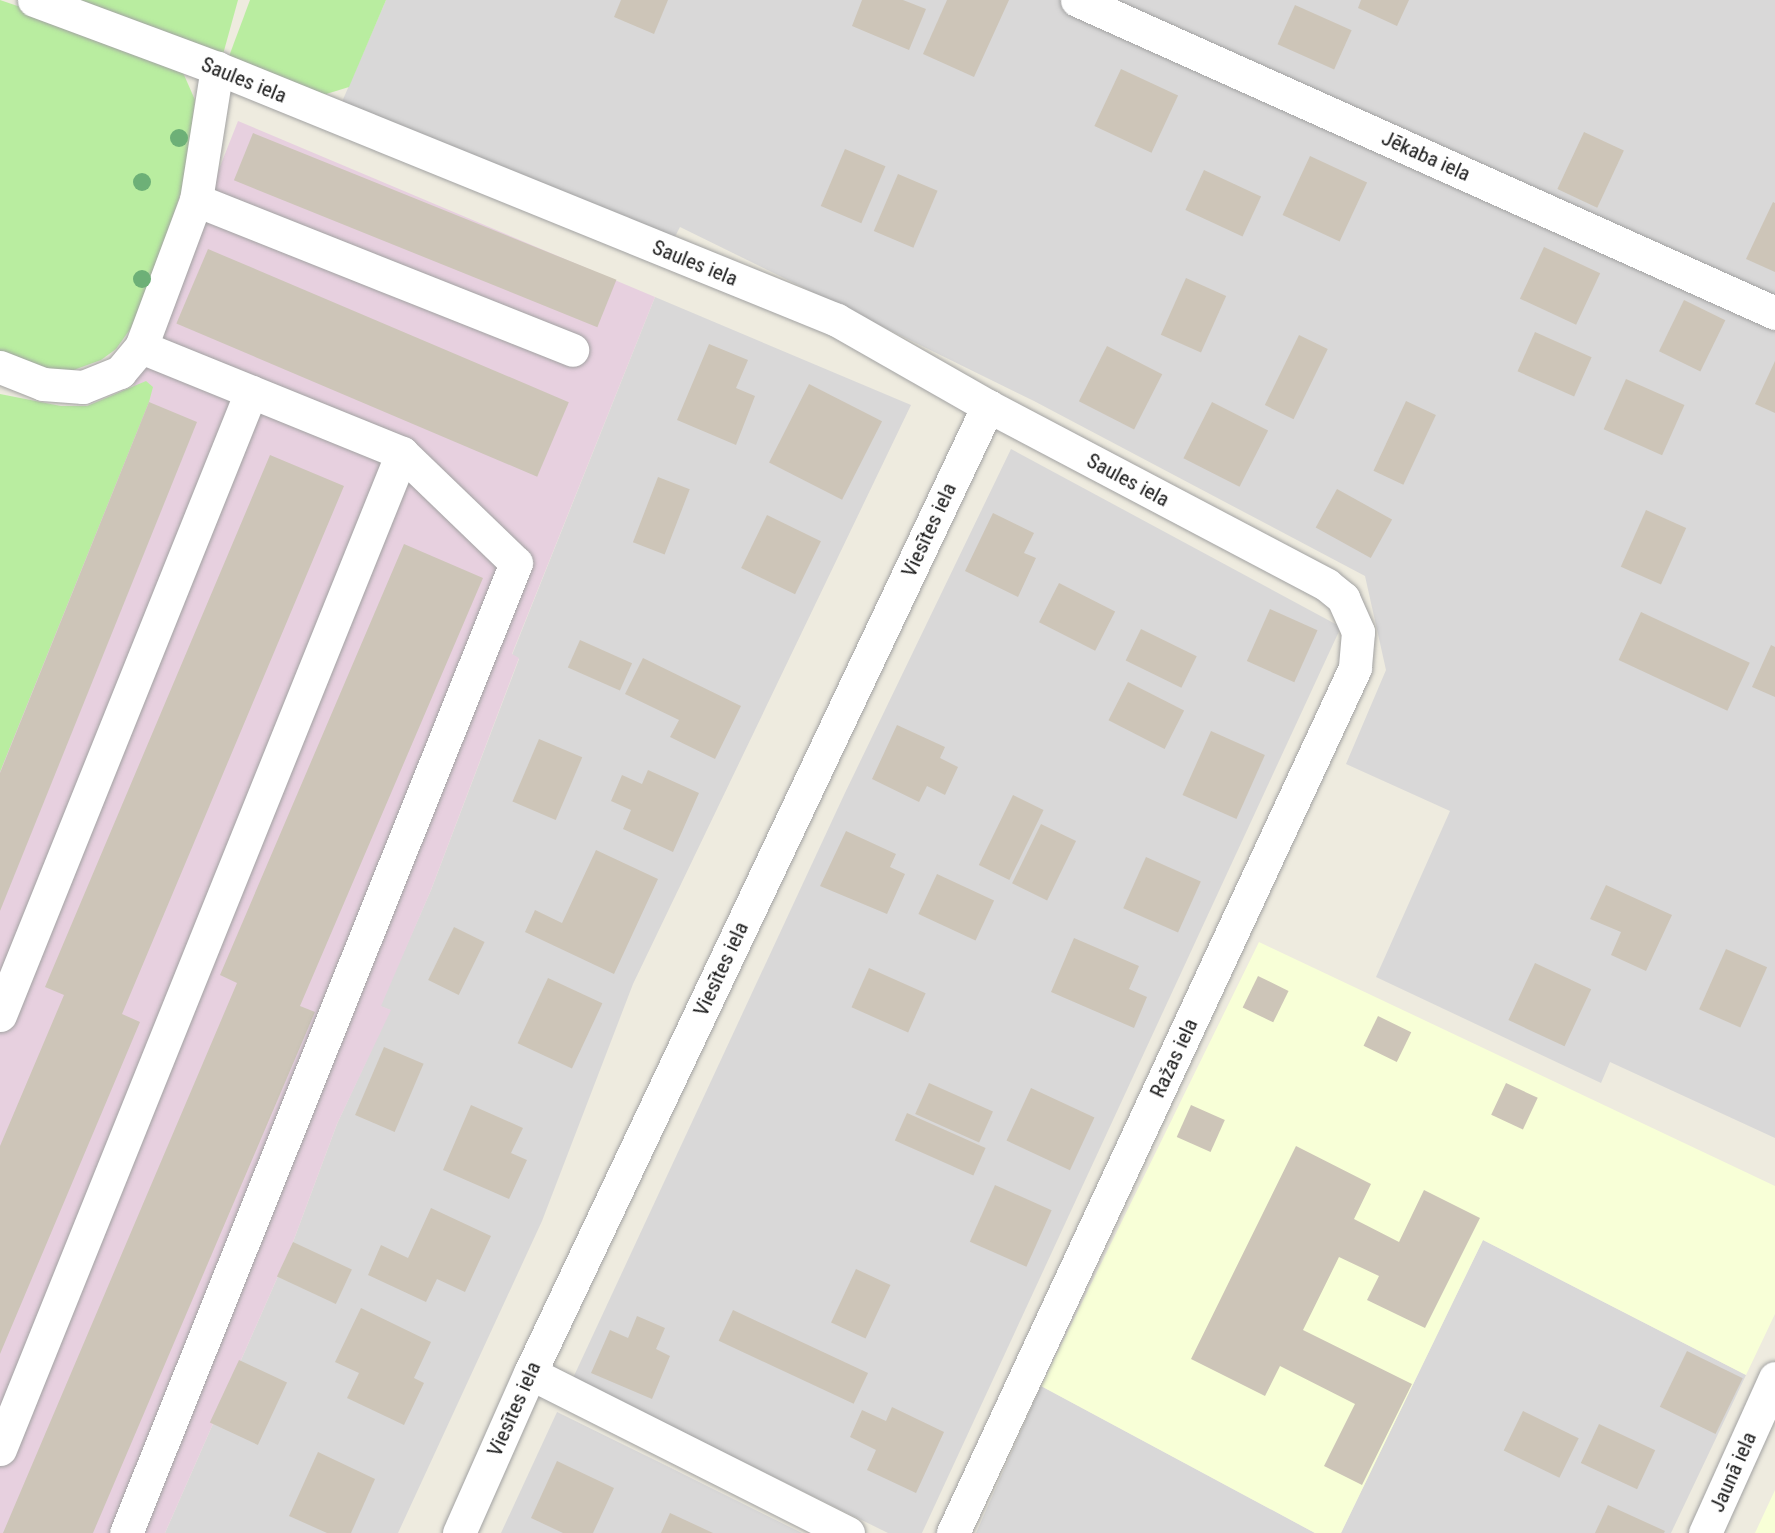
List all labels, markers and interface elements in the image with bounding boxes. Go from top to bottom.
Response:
street label: Saules iela [198,52,290,108]
street label: Jēkaba iela [1378,125,1474,187]
street label: Saules iela [649,235,741,291]
street label: Saules iela [1082,448,1174,512]
street label: Viesītes iela [896,479,962,581]
street label: Viesītes iela [688,918,754,1020]
street label: Ražas iela [1145,1014,1203,1102]
street label: Viesītes iela [482,1358,546,1460]
street label: Jaunā iela [1704,1428,1762,1516]

